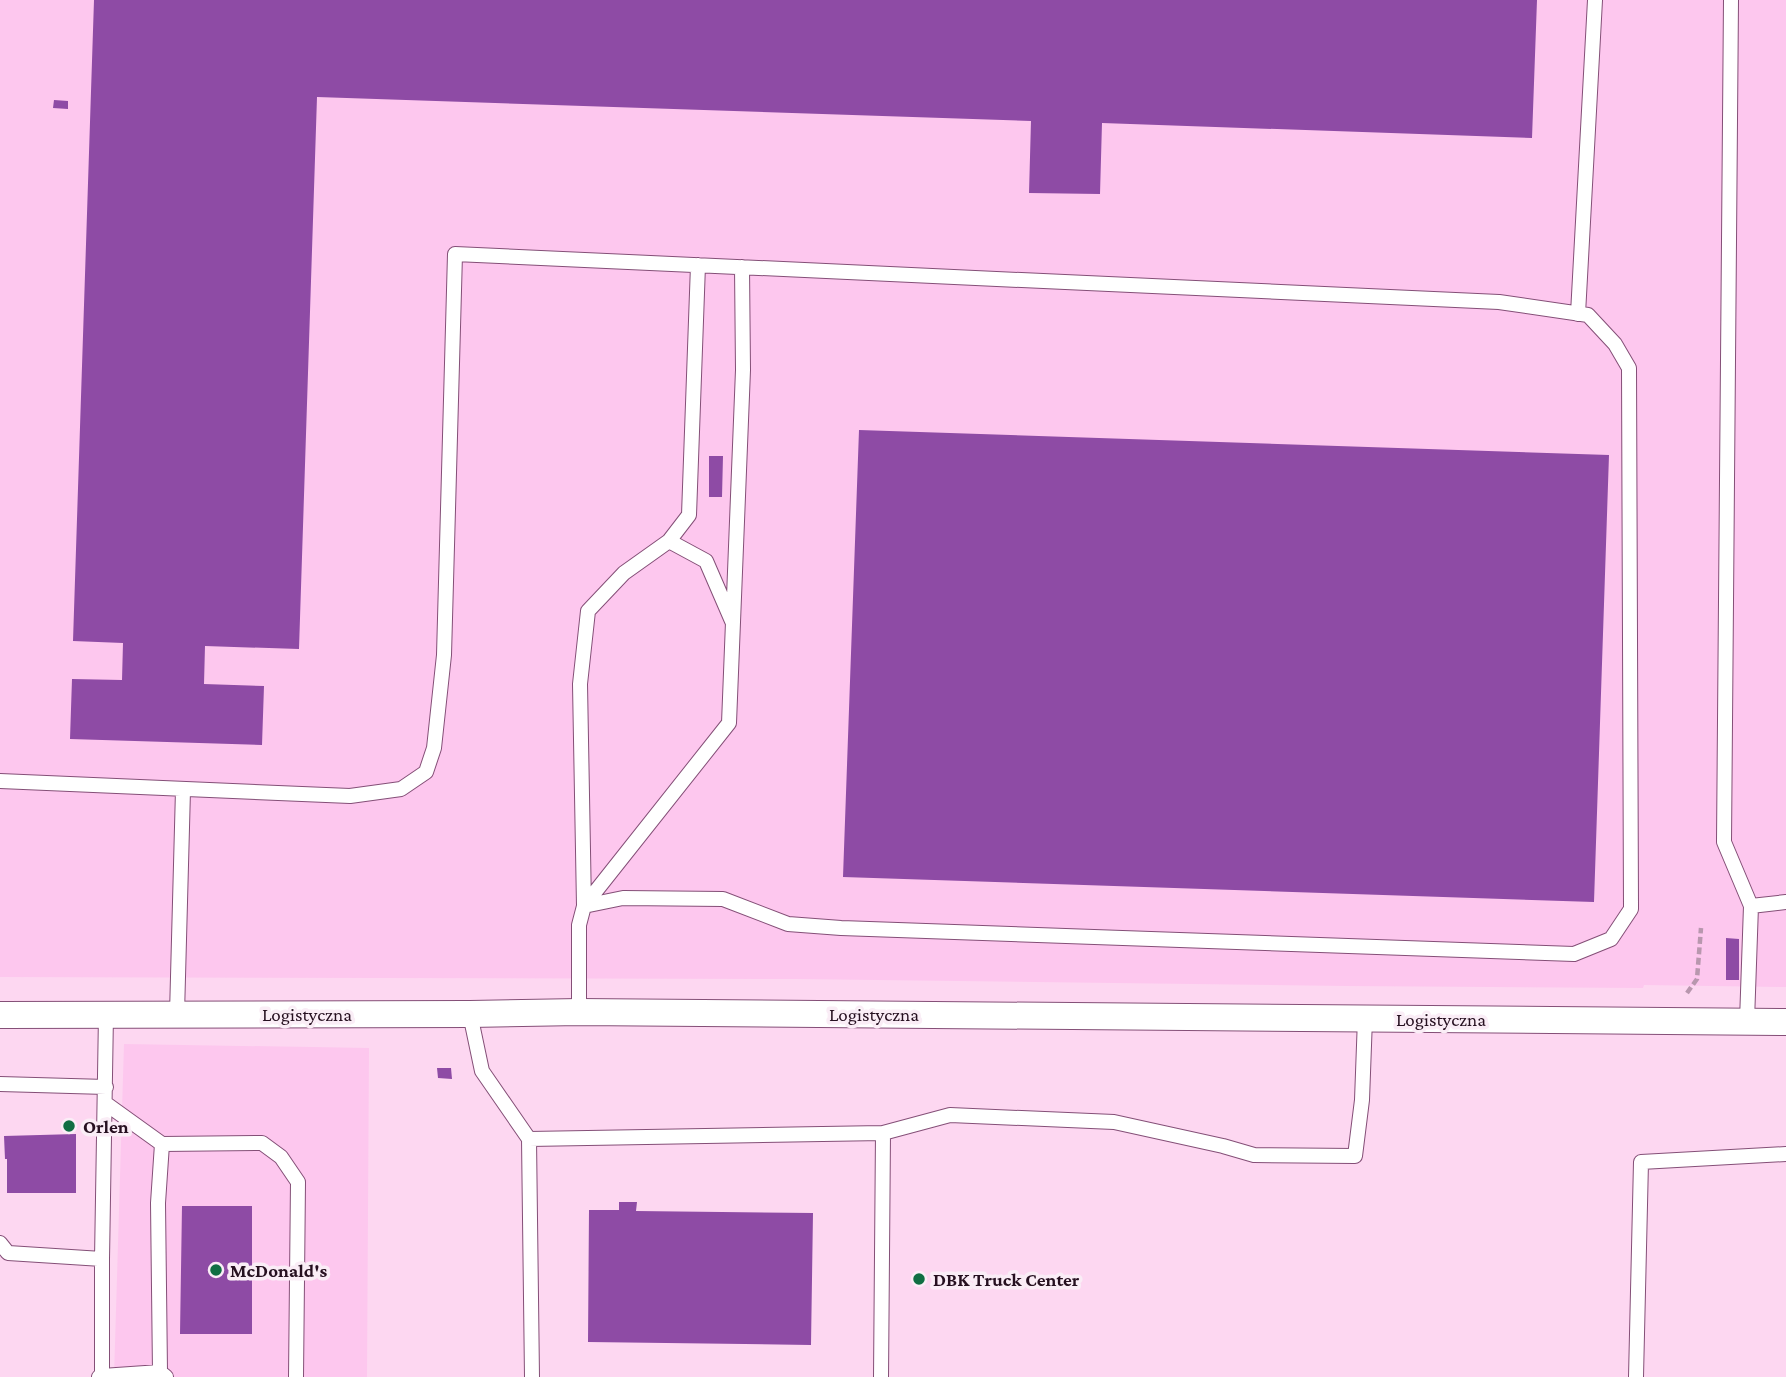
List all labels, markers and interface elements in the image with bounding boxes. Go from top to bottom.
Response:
street label: Logistyczna [262,1004,352,1025]
street label: Logistyczna [829,1004,919,1025]
street label: Logistyczna [1396,1009,1486,1030]
place label: Orlen [83,1116,129,1137]
marker: Orlen [61,1118,77,1134]
place label: McDonald's [230,1260,327,1281]
marker: McDonald's [208,1262,224,1278]
place label: DBK Truck Center [933,1269,1080,1290]
marker: DBK Truck Center [911,1271,927,1287]

